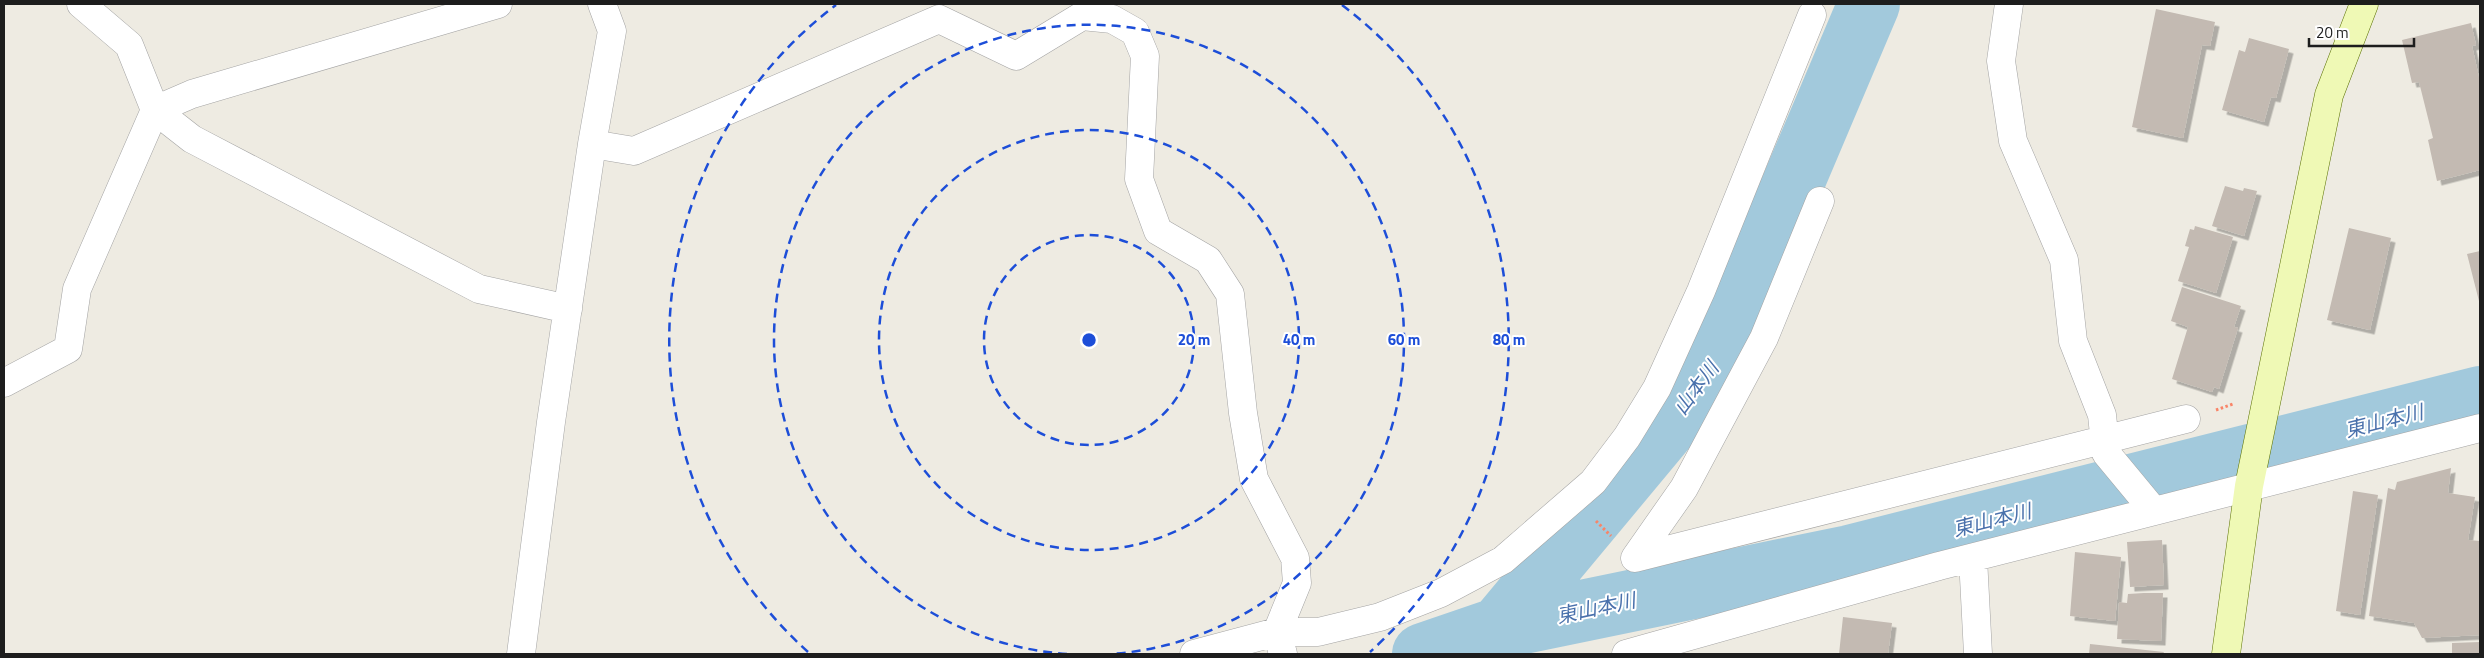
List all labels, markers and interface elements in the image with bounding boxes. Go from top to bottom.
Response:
scale bar [2309,15,2414,47]
text: 20 m [2316,21,2349,44]
text: 20 m [1178,328,1210,351]
text: 40 m [1283,328,1315,351]
text: 60 m [1388,328,1420,351]
text: 80 m [1493,328,1525,351]
centre of rings [1080,331,1098,349]
water label: 山本川 [1665,353,1727,421]
water label: 東山本川 [2341,395,2428,445]
water label: 東山本川 [1949,494,2036,544]
water label: 東山本川 [1554,584,1640,631]

